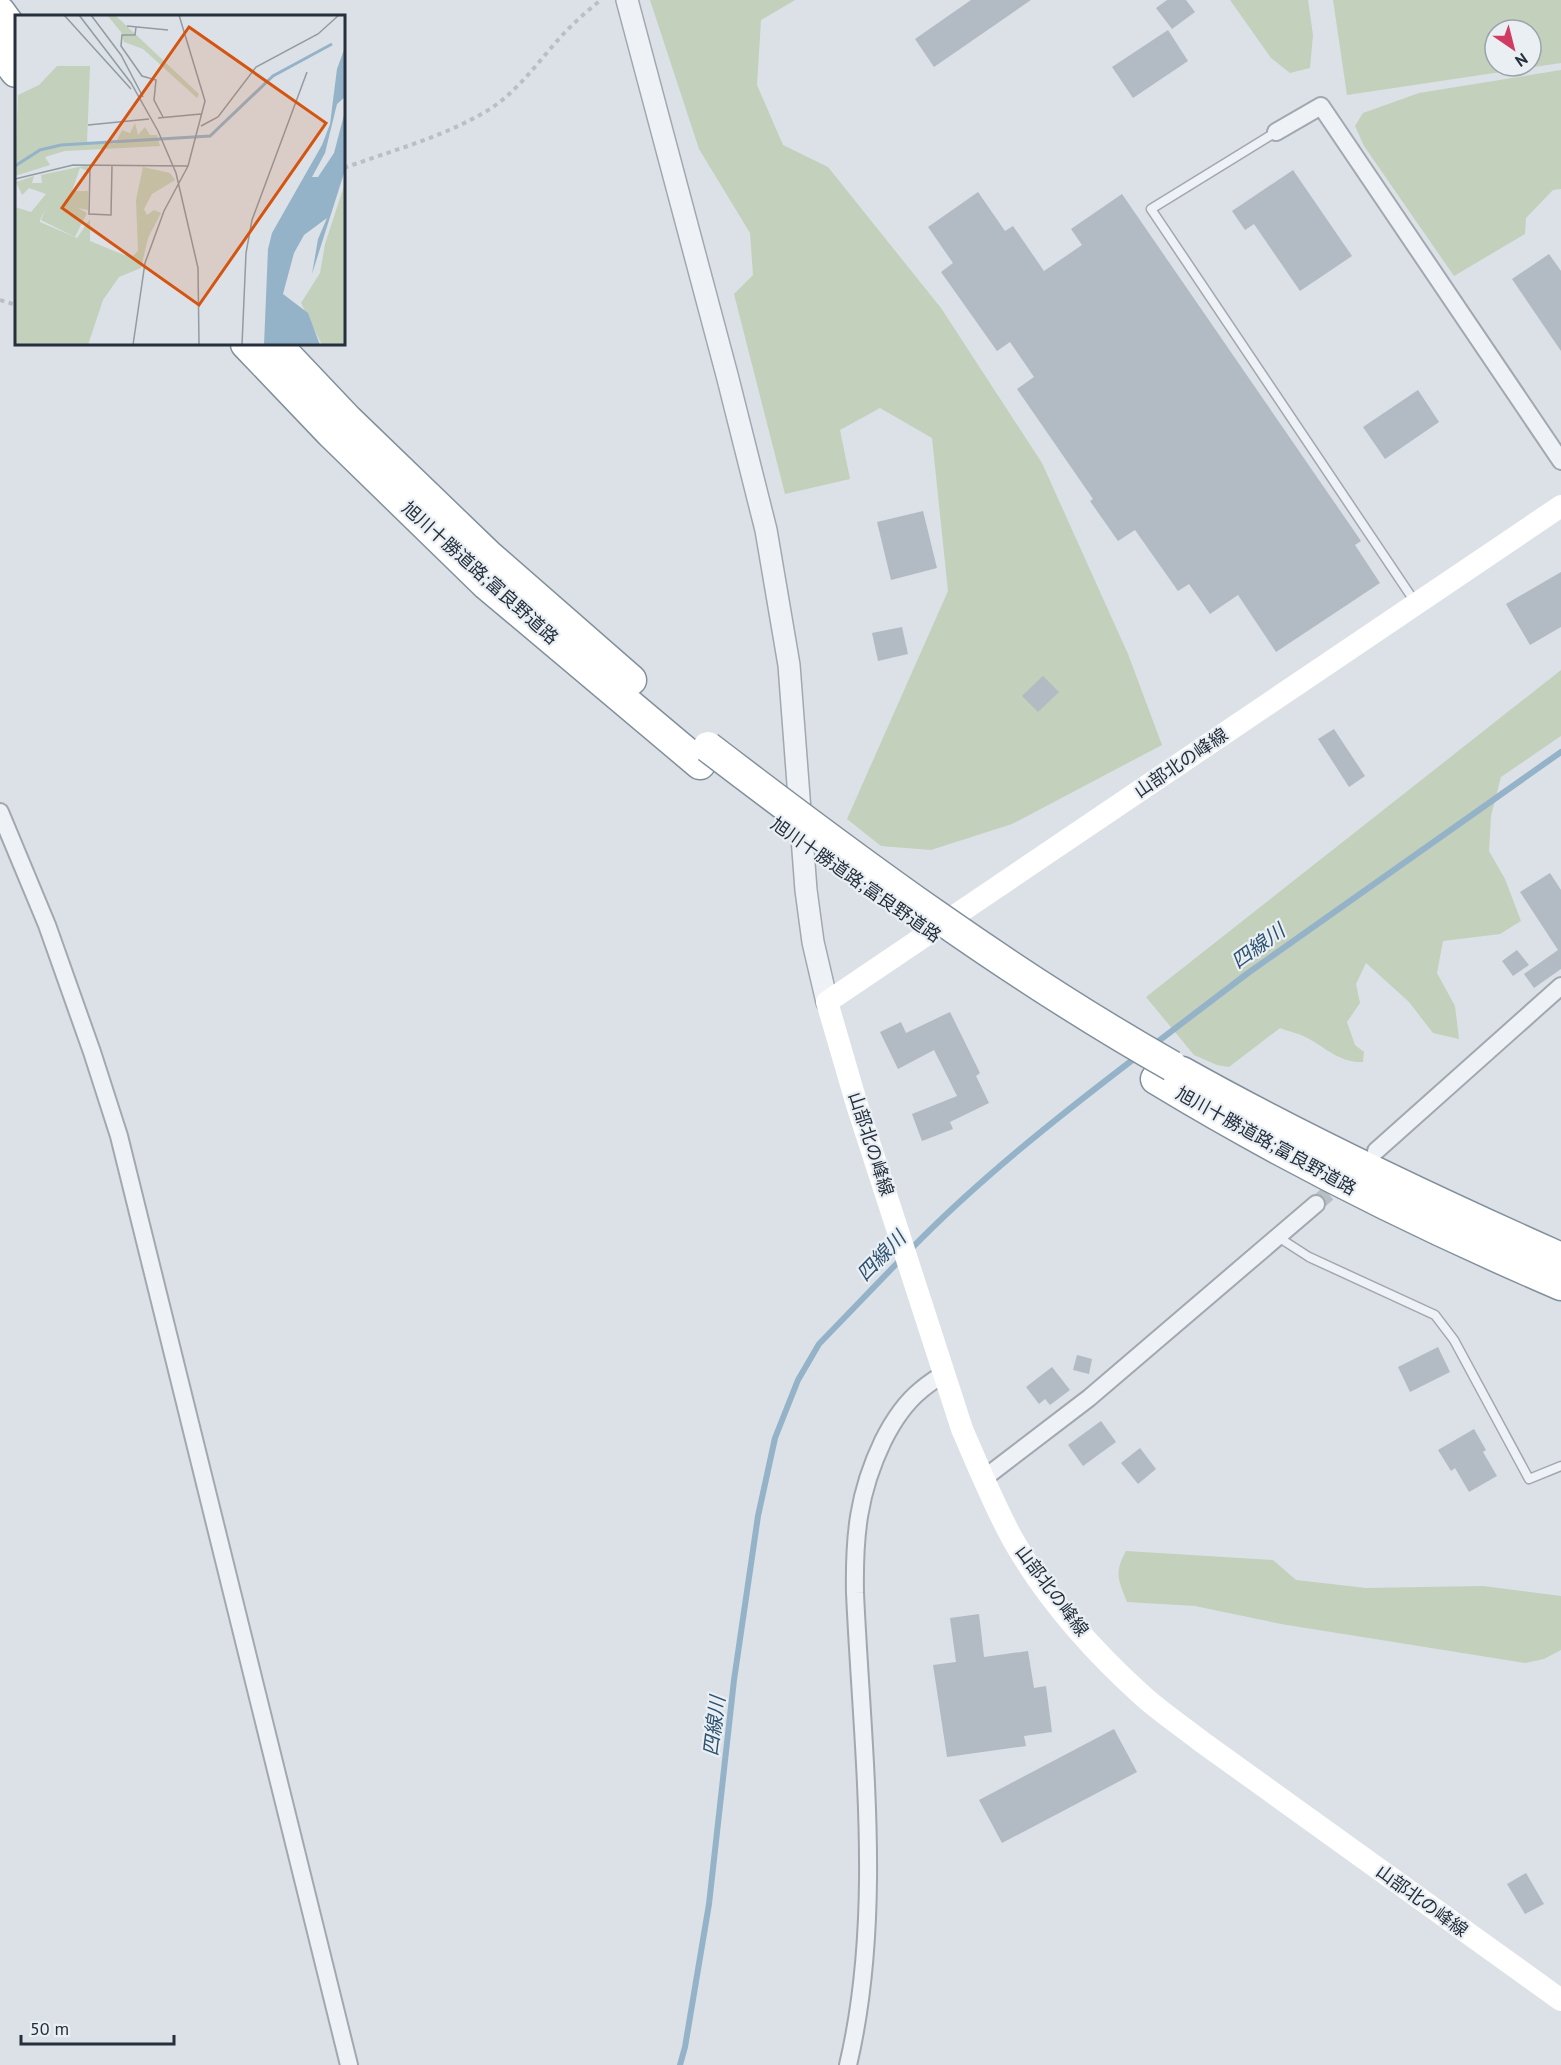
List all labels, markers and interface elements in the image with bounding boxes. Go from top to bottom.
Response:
inset map [15,15,345,345]
north arrow [1483,18,1543,78]
text: N [1512,49,1532,71]
street label: 旭川十勝道路;富良野道路 [397,496,563,649]
street label: 山部北の峰線 [1130,723,1232,802]
street label: 旭川十勝道路;富良野道路 [767,812,946,947]
water label: 四線川 [1226,917,1292,974]
street label: 旭川十勝道路;富良野道路 [1172,1081,1360,1200]
street label: 山部北の峰線 [844,1089,899,1199]
water label: 四線川 [851,1224,913,1287]
street label: 山部北の峰線 [1011,1541,1094,1641]
water label: 四線川 [697,1693,731,1757]
street label: 山部北の峰線 [1372,1860,1473,1942]
scale bar [21,2008,174,2046]
text: 50 m [30,2017,69,2040]

